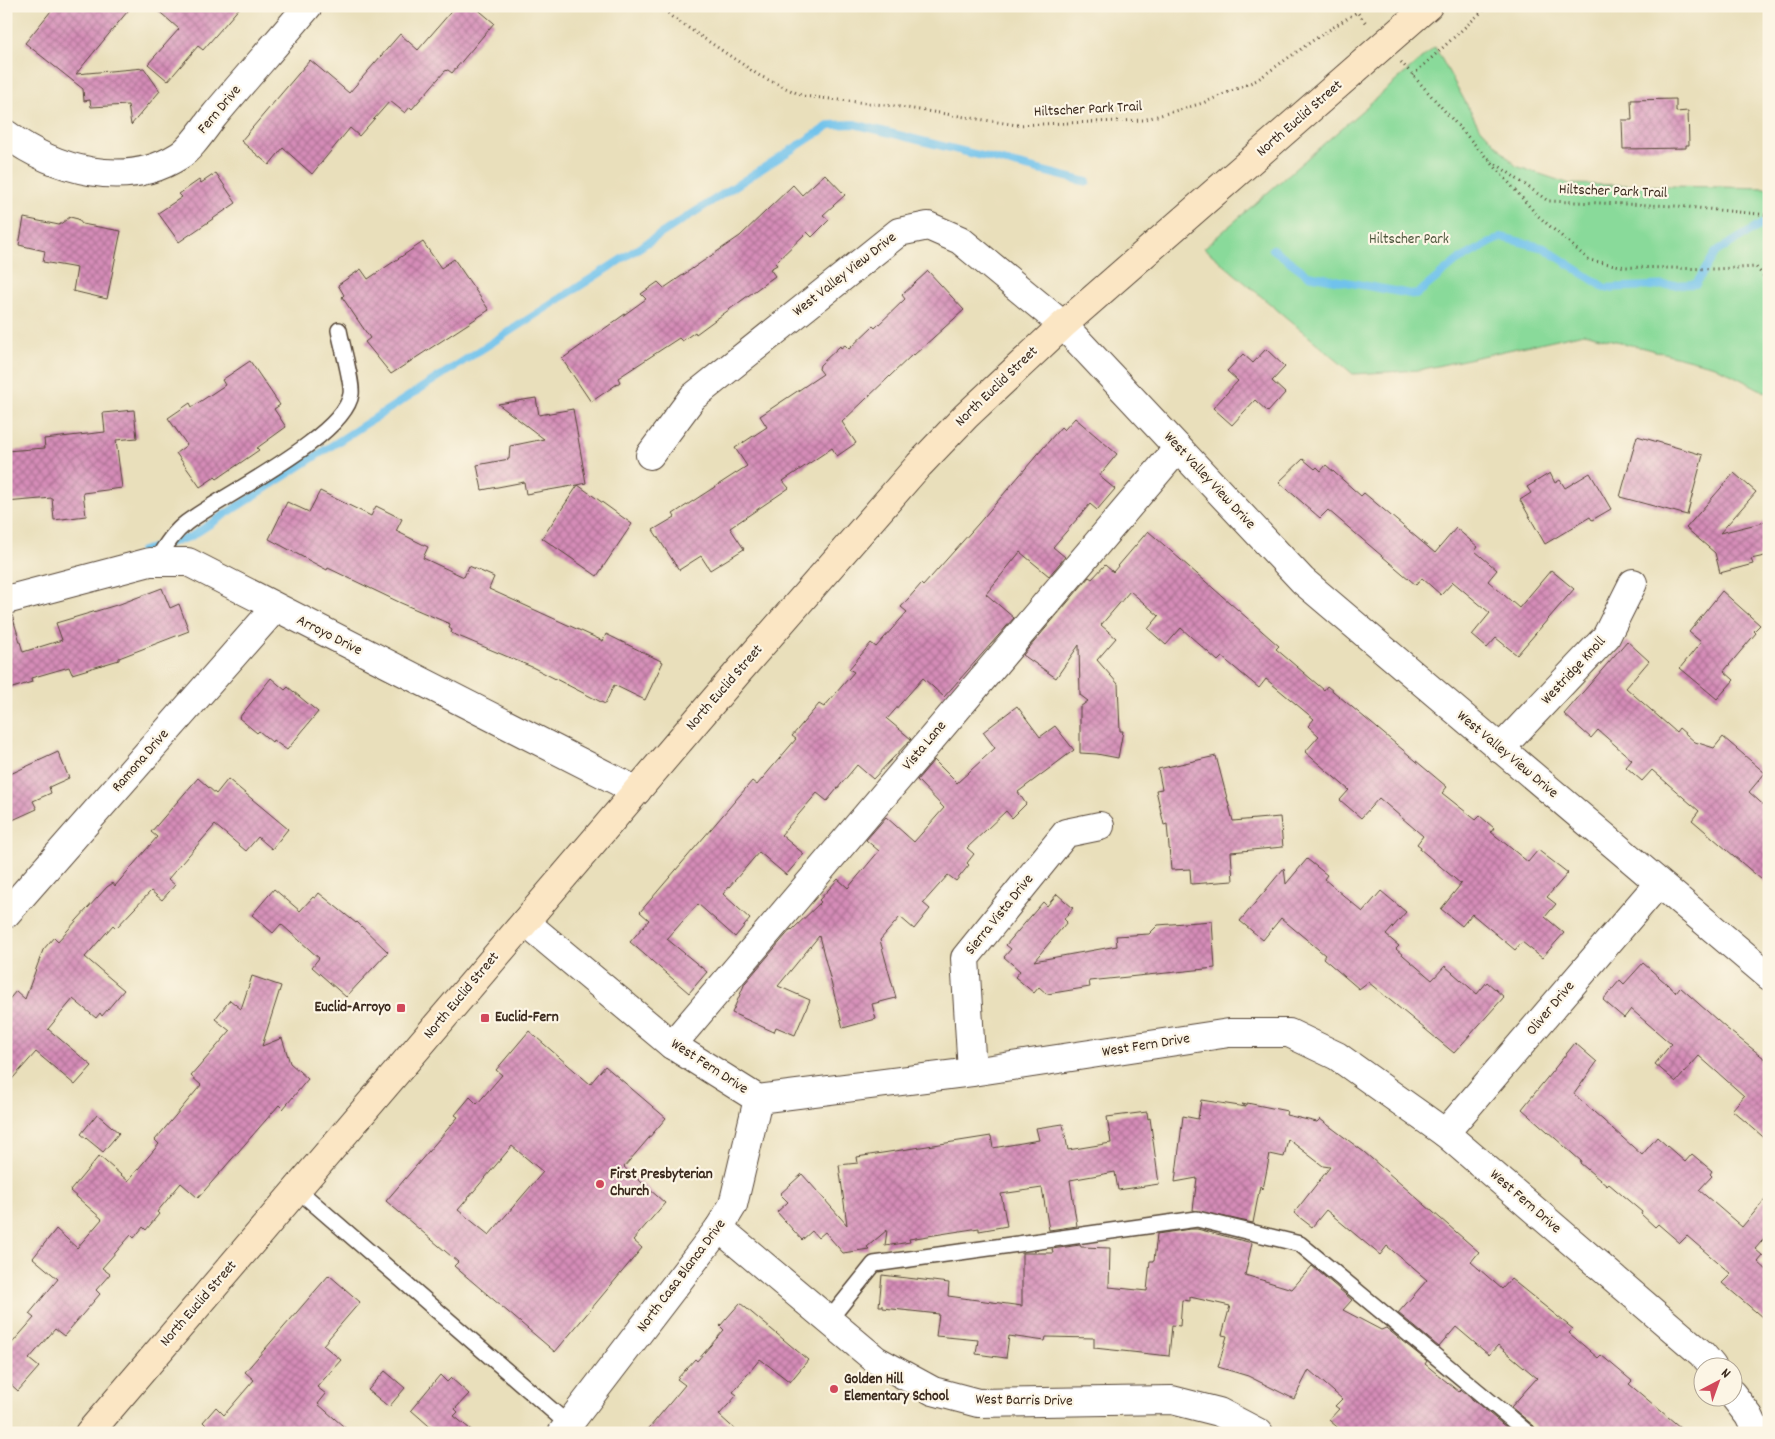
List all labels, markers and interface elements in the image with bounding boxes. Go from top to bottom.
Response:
street label: North Euclid Street [1252,75,1348,163]
street label: Fern Drive [193,80,247,139]
street label: Hiltscher Park Trail [1033,96,1143,124]
street label: Hiltscher Park Trail [1559,179,1668,205]
street label: West Valley View Drive [788,227,902,323]
park label: Hiltscher Park [1369,229,1449,251]
street label: North Euclid Street [951,341,1044,432]
street label: West Valley View Drive [1158,427,1260,535]
street label: Arroyo Drive [292,610,366,662]
street label: Westridge Knoll [1536,631,1612,710]
street label: North Euclid Street [681,640,769,736]
street label: West Valley View Drive [1451,706,1563,804]
street label: Vista Lane [898,716,953,776]
street label: Ramona Drive [107,724,175,798]
street label: Sierra Vista Drive [960,869,1040,960]
street label: North Euclid Street [419,947,505,1044]
street label: Oliver Drive [1521,976,1581,1041]
place label: Euclid-Arroyo [314,997,391,1019]
marker: Euclid-Arroyo [395,1002,407,1014]
place label: Euclid-Fern [495,1007,559,1029]
marker: Euclid-Fern [479,1012,491,1024]
street label: West Fern Drive [1101,1028,1192,1064]
street label: West Fern Drive [666,1034,752,1101]
place label: First Presbyterian Church [610,1164,713,1203]
street label: West Fern Drive [1484,1165,1566,1240]
marker: First Presbyterian Church [594,1178,606,1190]
street label: North Casa Blanca Drive [632,1214,732,1337]
street label: North Euclid Street [155,1256,243,1352]
north arrow [1692,1356,1742,1406]
text: N [1716,1364,1734,1384]
place label: Golden Hill Elementary School [844,1369,949,1408]
marker: Golden Hill Elementary School [828,1383,840,1395]
street label: West Barris Drive [975,1389,1073,1413]

